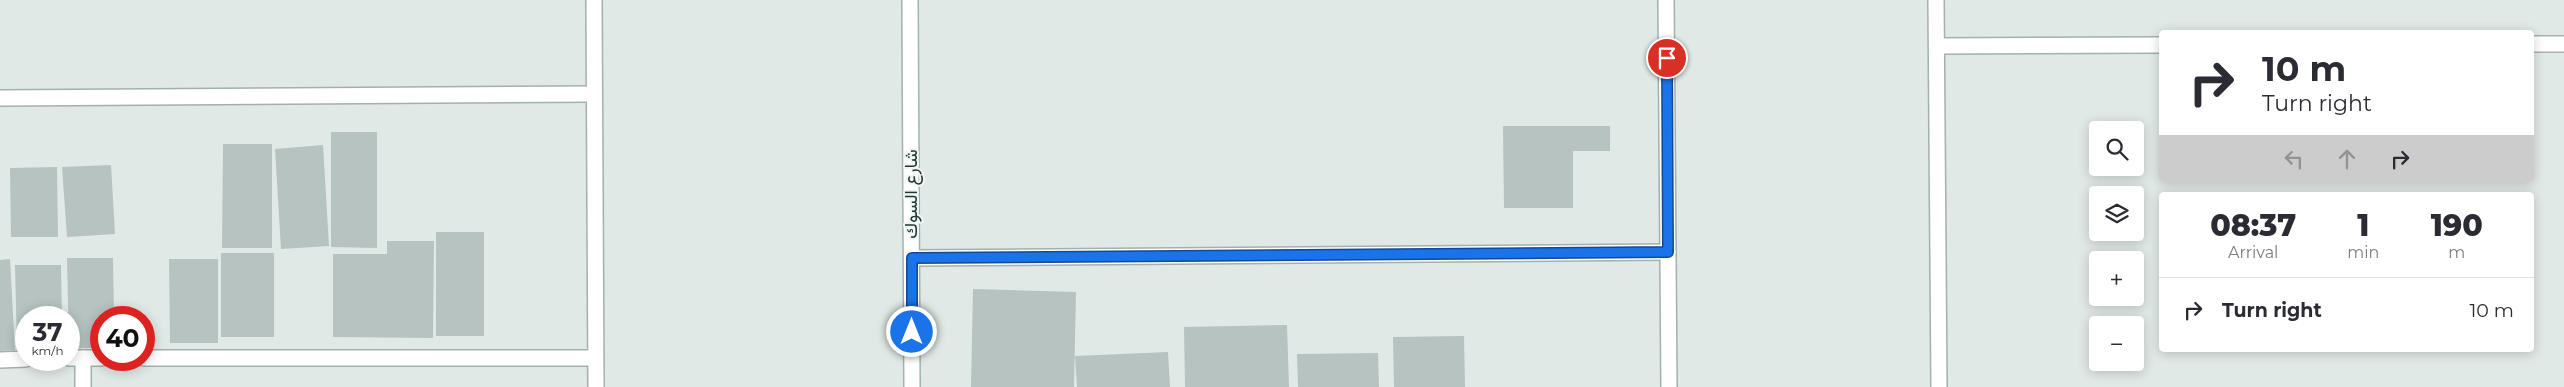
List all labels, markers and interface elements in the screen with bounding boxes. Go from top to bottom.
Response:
pin [1646,37,1688,79]
icon: arrive [1653,44,1681,72]
text: 10 m [2262,47,2346,90]
icon: right [2179,50,2244,115]
text: Turn right [2262,90,2372,117]
map controls [2089,121,2144,371]
button: search [2089,121,2144,176]
icon: left [2280,145,2308,173]
icon: ahead [2333,145,2361,173]
icon: right [2386,145,2414,173]
street label: شارع السوك [900,149,923,239]
button: layers [2089,186,2144,241]
text: 08:37 [2210,207,2296,244]
text: 1 [2357,207,2369,244]
text: 190 [2431,207,2483,244]
text: Arrival [2228,243,2278,262]
text: min [2347,243,2379,262]
text: m [2448,243,2465,262]
button: + [2089,251,2144,306]
icon: right [2179,296,2207,324]
text: Turn right [2222,299,2322,322]
text: 10 m [2469,299,2514,322]
position arrow [885,305,937,357]
speed limit sign: 40 [90,306,155,371]
button: − [2089,316,2144,371]
text: 37 [32,317,63,347]
text: km/h [31,343,64,358]

